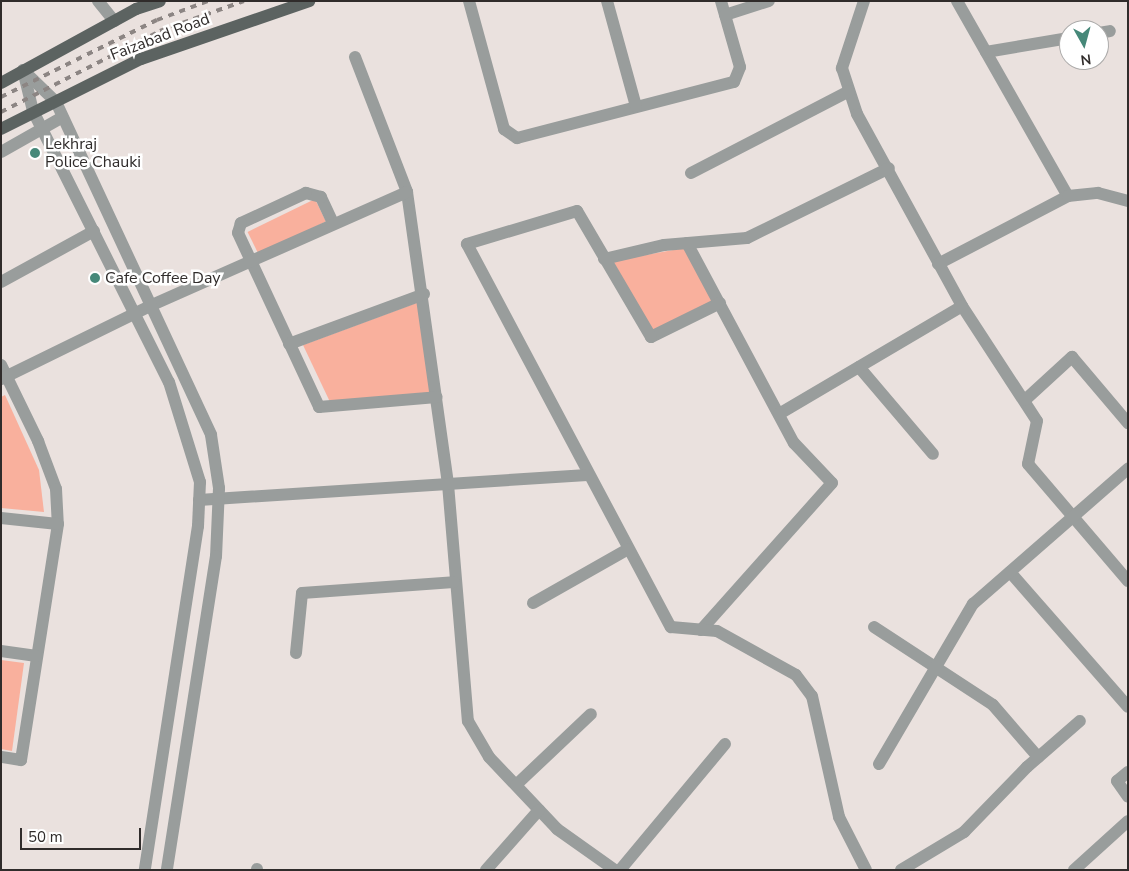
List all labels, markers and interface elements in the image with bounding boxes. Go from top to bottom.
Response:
street label: Faizabad Road [108,9,212,65]
north arrow [1059,20,1109,70]
text: N [1079,49,1092,69]
place label: Lekhraj Police Chauki [45,134,141,172]
marker: Lekhraj Police Chauki [29,147,41,159]
place label: Cafe Coffee Day [105,268,221,288]
marker: Cafe Coffee Day [89,272,101,284]
scale bar [22,818,144,850]
text: 50 m [28,827,63,847]

